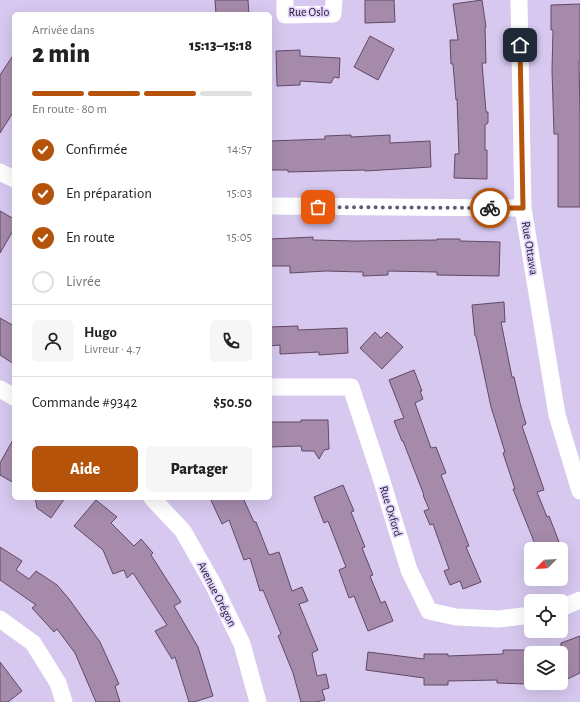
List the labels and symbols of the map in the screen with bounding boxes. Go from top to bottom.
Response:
street label: Rue Oslo [289,6,330,18]
pin [503,28,537,62]
courier [470,188,510,228]
pin [301,190,335,224]
street label: Rue Ottawa [520,220,540,276]
street label: Rue Oxford [378,484,404,538]
north arrow [524,542,568,586]
street label: Avenue Orégon [195,559,239,629]

